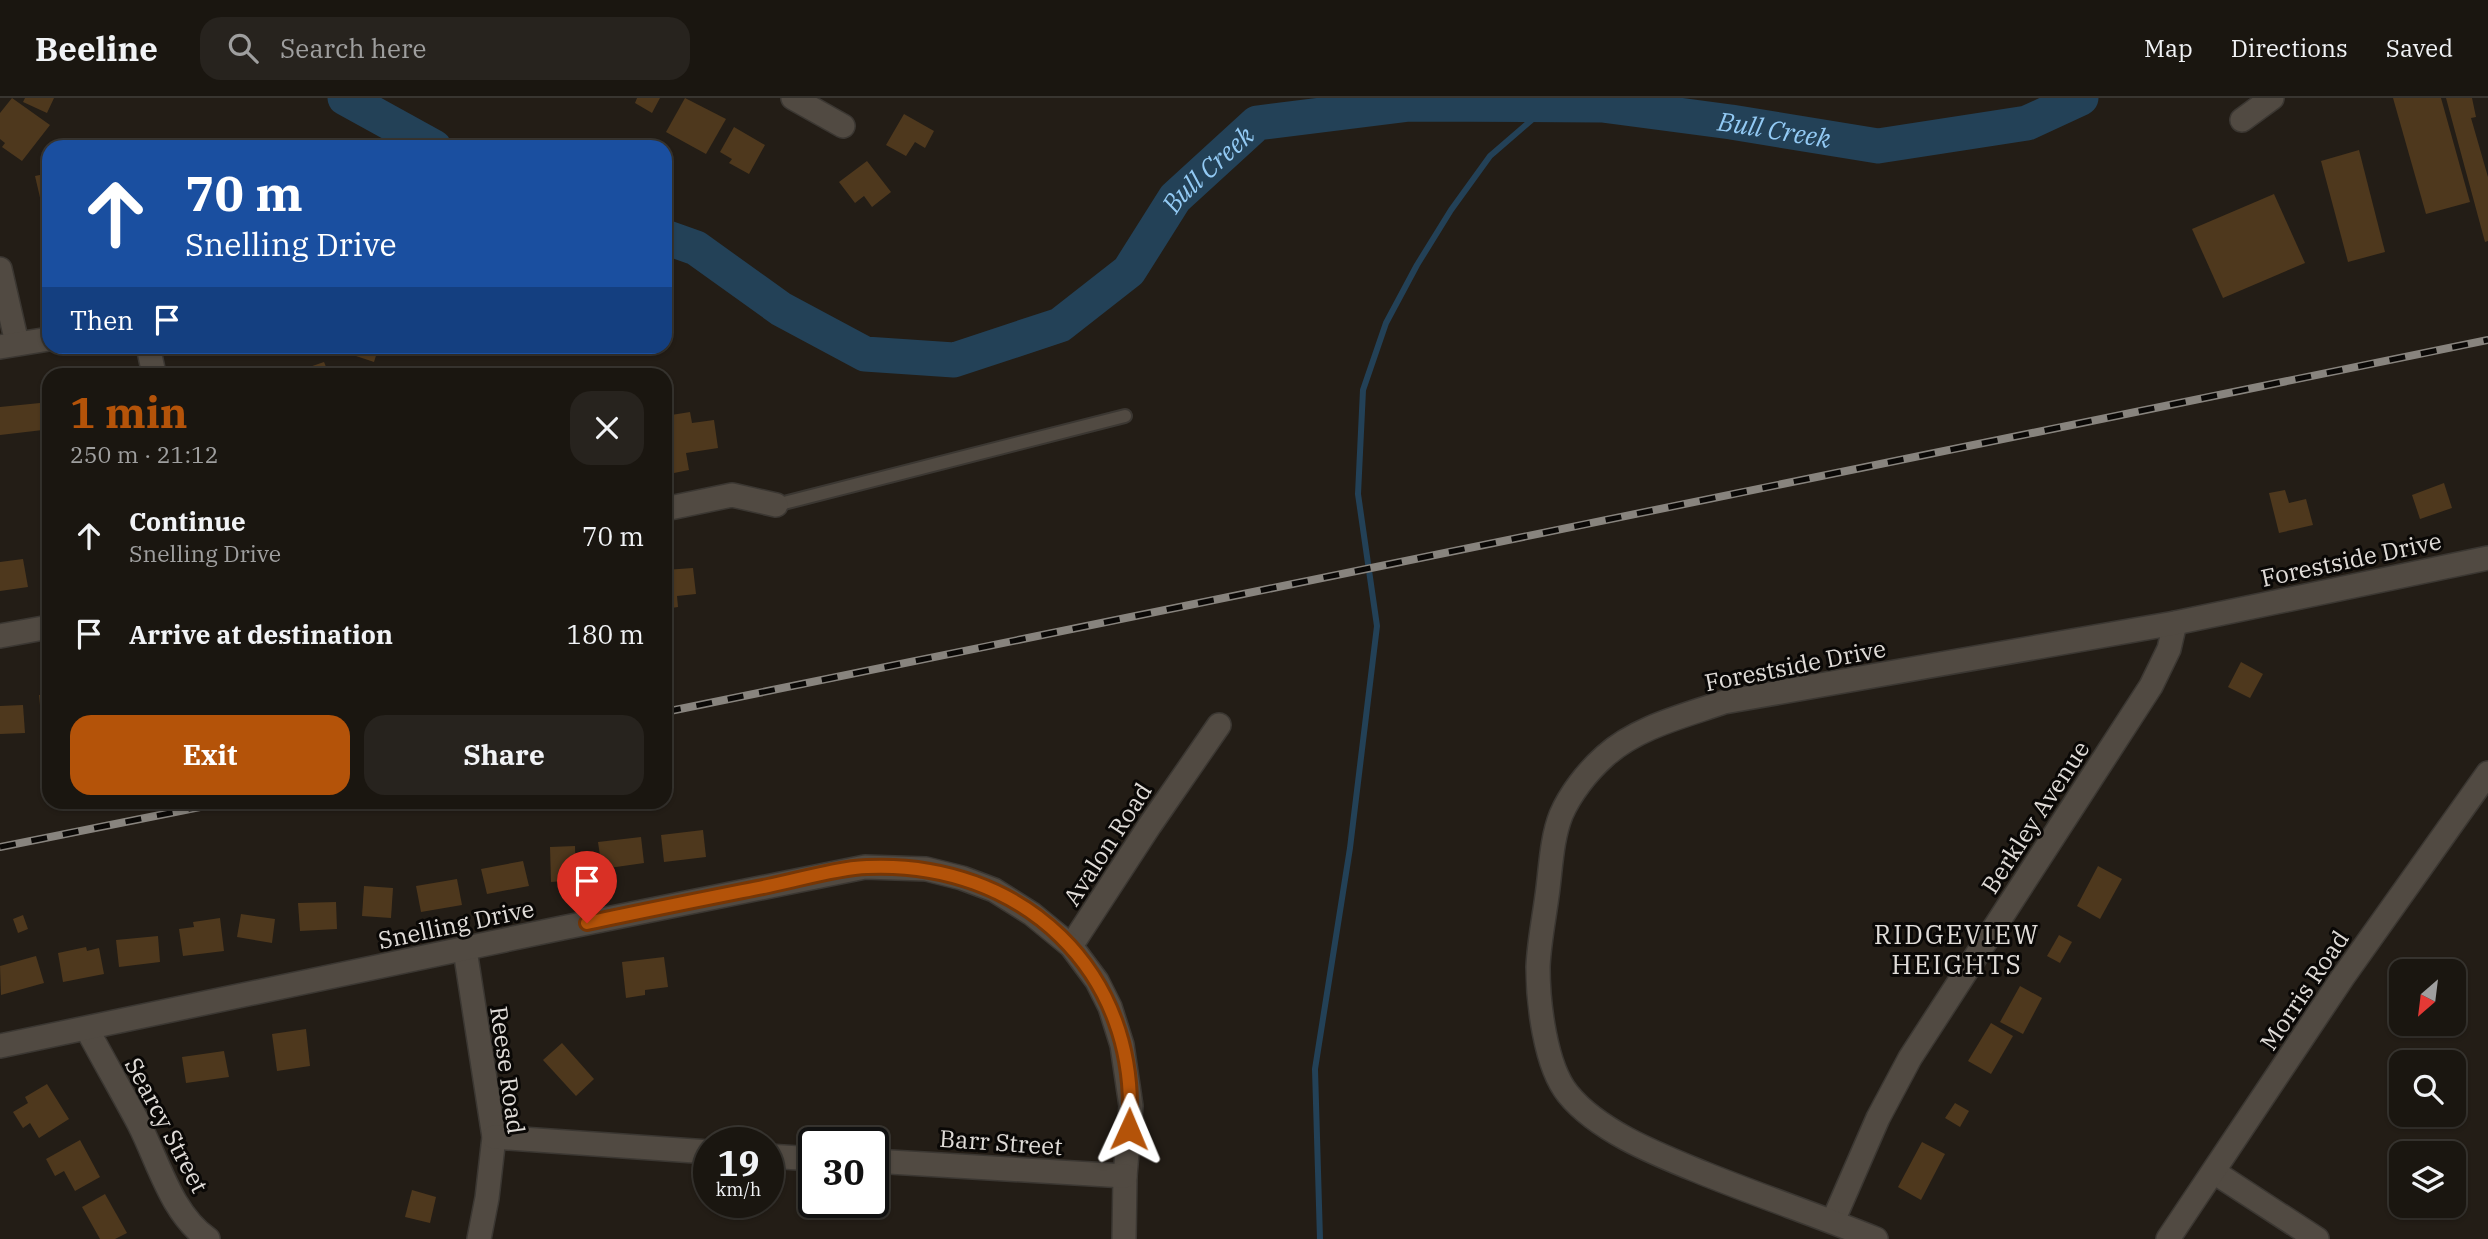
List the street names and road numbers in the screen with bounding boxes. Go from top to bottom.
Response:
street label: Forestside Drive [2258,524,2444,594]
street label: Forestside Drive [1702,632,1888,698]
street label: Berkley Avenue [1974,734,2096,900]
street label: Avalon Road [1055,776,1159,912]
street label: Snelling Drive [375,892,537,956]
street label: Morris Road [2252,924,2356,1056]
street label: Reese Road [483,1004,533,1136]
street label: Searcy Street [118,1052,216,1198]
street label: Barr Street [938,1122,1064,1162]

